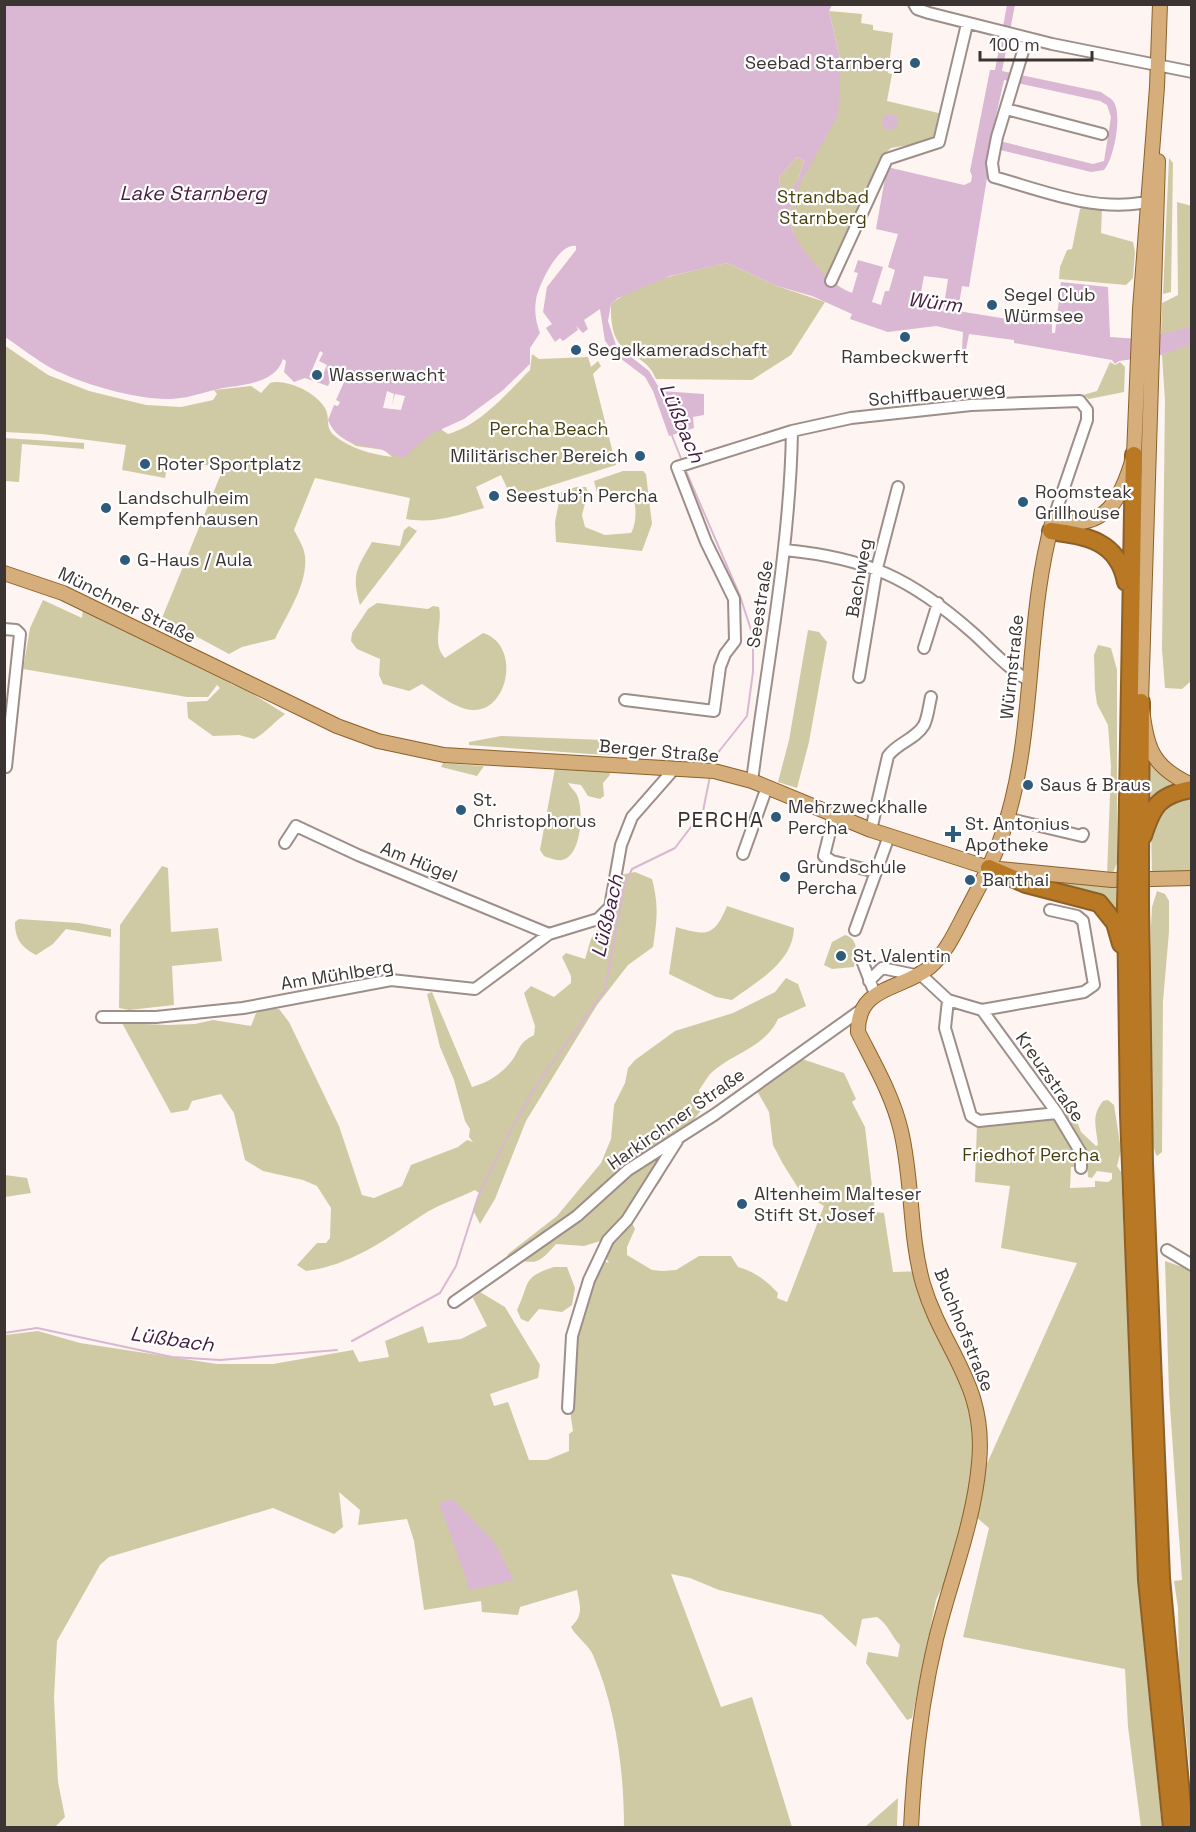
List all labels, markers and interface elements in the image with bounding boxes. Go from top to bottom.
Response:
scale bar [980,24,1092,62]
text: 100 m [989,33,1040,56]
place label: Seebad Starnberg [745,51,903,74]
marker: Seebad Starnberg [908,56,922,70]
water label: Lake Starnberg [119,180,268,206]
park label: Strandbad Starnberg [777,185,869,229]
place label: Segel Club Würmsee [1004,283,1096,327]
water label: Würm [906,286,964,318]
marker: Segel Club Würmsee [985,298,999,312]
marker: Rambeckwerft [898,330,912,344]
place label: Segelkameradschaft [588,338,767,361]
marker: Segelkameradschaft [569,343,583,357]
place label: Rambeckwerft [841,345,969,368]
place label: Wasserwacht [329,363,445,386]
marker: Wasserwacht [310,368,324,382]
street label: Schiffbauerweg [867,376,1007,411]
water label: Lüßbach [654,379,711,467]
park label: Percha Beach [490,417,608,440]
place label: Militärischer Bereich [450,444,628,467]
marker: Militärischer Bereich [633,449,647,463]
place label: Roter Sportplatz [157,452,301,475]
marker: Roter Sportplatz [138,457,152,471]
place label: Roomsteak Grillhouse [1035,480,1132,524]
place label: Seestub'n Percha [506,484,658,507]
place label: Landschulheim Kempfenhausen [118,486,259,530]
marker: Seestub'n Percha [487,489,501,503]
marker: Roomsteak Grillhouse [1016,495,1030,509]
marker: Landschulheim Kempfenhausen [99,501,113,515]
street label: Bachweg [840,536,877,619]
place label: G-Haus / Aula [137,548,252,571]
marker: G-Haus / Aula [118,553,132,567]
street label: Seestraße [741,558,778,650]
street label: Münchner Straße [54,561,200,648]
street label: Würmstraße [995,613,1028,721]
street label: Berger Straße [598,734,720,767]
place label: Saus & Braus [1040,773,1151,796]
marker: Saus & Braus [1021,778,1035,792]
place label: St. Christophorus [473,788,596,832]
place label: Mehrzweckhalle Percha [788,795,928,839]
marker: St. Christophorus [454,803,468,817]
district label: PERCHA [677,806,765,833]
marker: Mehrzweckhalle Percha [769,810,783,824]
place label: St. Antonius Apotheke [965,812,1070,856]
marker: St. Antonius Apotheke [946,827,960,841]
street label: Am Hügel [377,836,461,887]
place label: Grundschule Percha [797,855,907,899]
place label: Banthai [982,868,1049,891]
marker: Grundschule Percha [778,870,792,884]
water label: Lüßbach [585,871,629,960]
marker: Banthai [963,873,977,887]
place label: St. Valentin [853,944,951,967]
marker: St. Valentin [834,949,848,963]
street label: Am Mühlberg [279,954,395,995]
street label: Kreuzstraße [1011,1027,1090,1126]
street label: Harkirchner Straße [603,1063,749,1175]
park label: Friedhof Percha [962,1143,1100,1166]
place label: Altenheim Malteser Stift St. Josef [754,1182,922,1226]
marker: Altenheim Malteser Stift St. Josef [735,1197,749,1211]
street label: Buchhofstraße [929,1265,1000,1395]
water label: Lüßbach [129,1320,216,1358]

